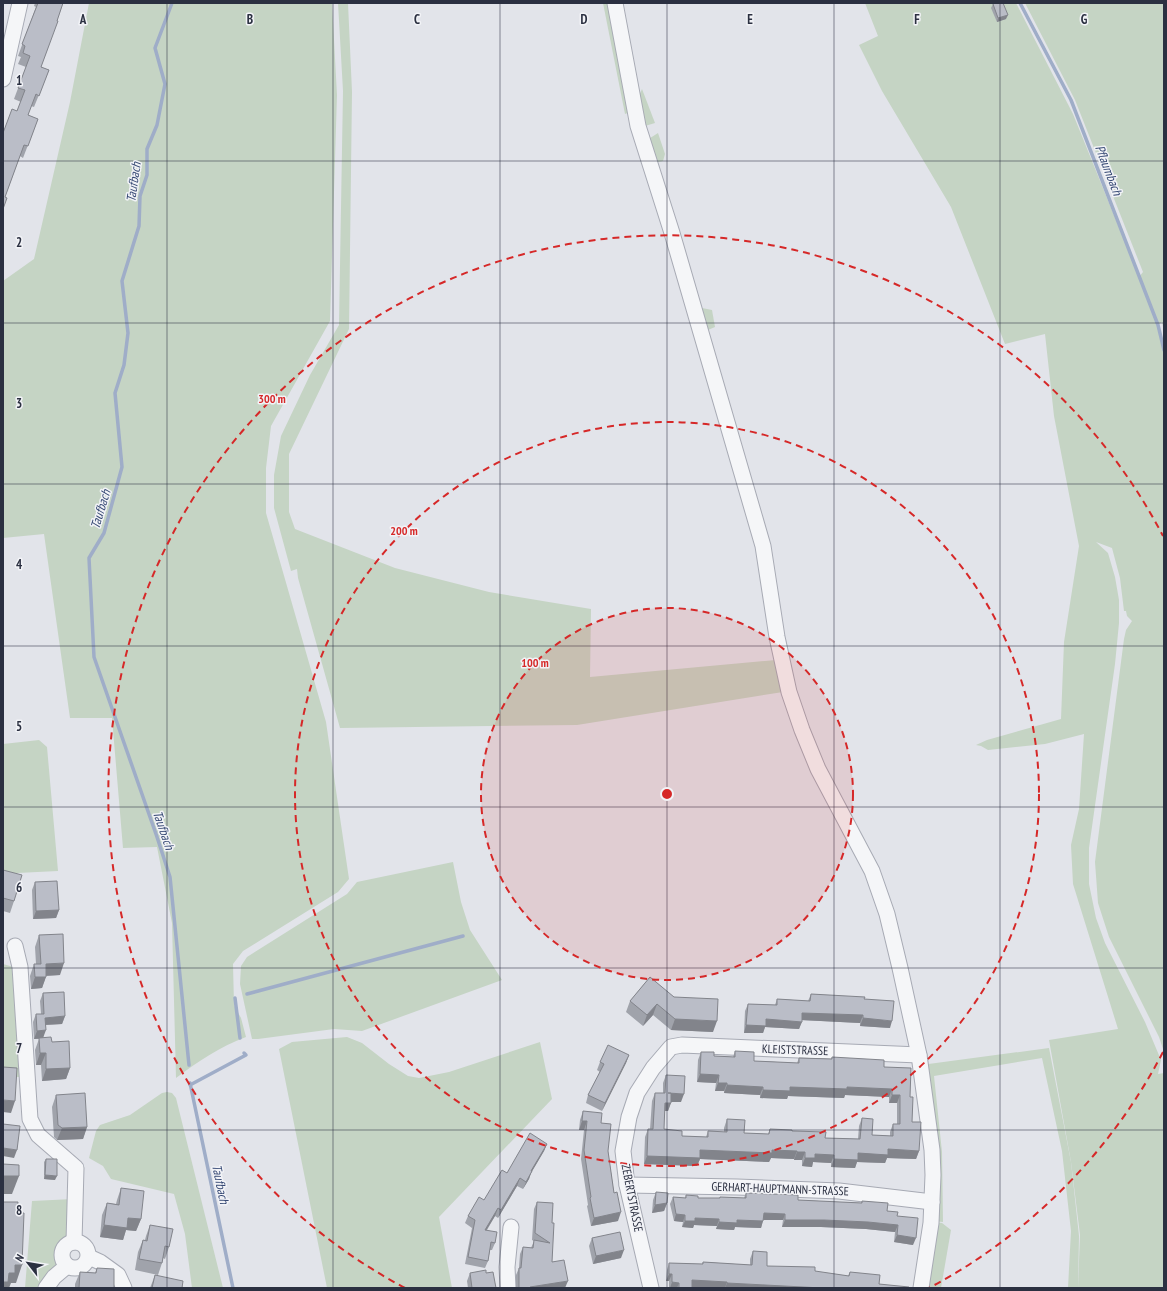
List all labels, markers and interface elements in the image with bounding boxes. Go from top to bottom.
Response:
text: A [79,11,87,28]
text: B [247,11,253,28]
text: C [414,11,420,28]
text: D [581,11,588,28]
text: E [747,11,753,28]
text: F [914,11,920,28]
text: G [1081,11,1088,28]
text: 1 [16,72,22,89]
water label: Pflaumbach [1091,143,1126,199]
water label: Taufbach [122,160,145,203]
text: 2 [16,234,22,251]
text: 300 m [258,391,286,406]
text: 3 [16,395,22,412]
water label: Taufbach [86,486,115,531]
text: 200 m [390,523,418,538]
text: 4 [16,556,23,573]
text: 100 m [521,655,549,670]
text: 5 [16,718,22,735]
centre of rings [660,787,674,801]
water label: Taufbach [149,808,179,853]
text: 6 [16,879,22,896]
text: 7 [16,1040,22,1057]
street label: KLEISTSTRASSE [762,1041,828,1058]
water label: Taufbach [208,1163,233,1207]
street label: ZEBERTSTRASSE [619,1163,646,1233]
street label: GERHART-HAUPTMANN-STRASSE [711,1179,849,1198]
text: 8 [16,1202,22,1219]
north arrow [8,1243,48,1283]
text: N [12,1252,27,1264]

